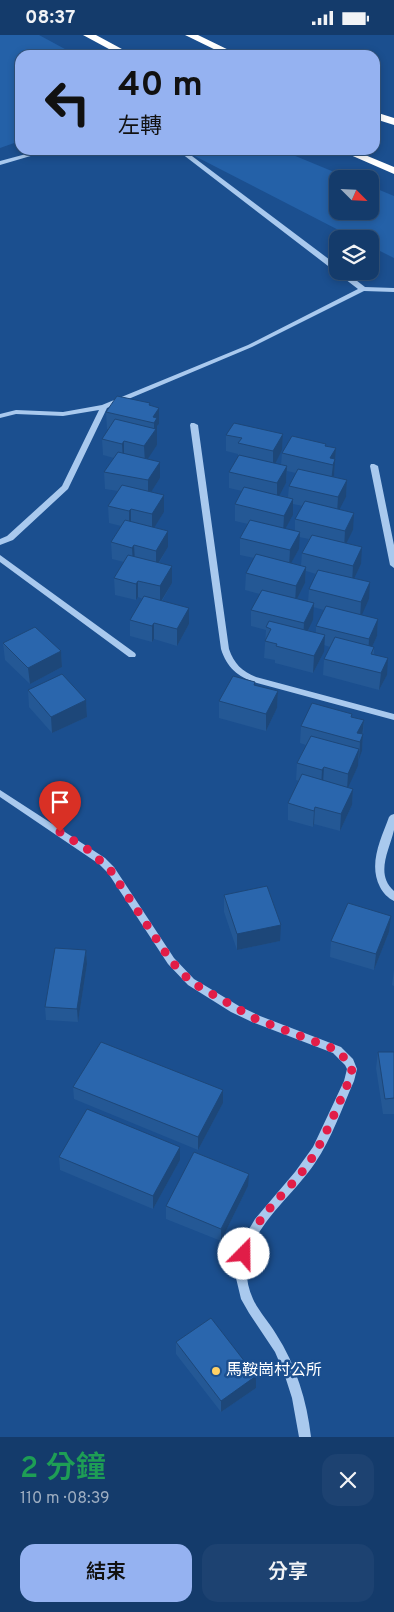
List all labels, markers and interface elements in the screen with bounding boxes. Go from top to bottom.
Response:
text: 08:37 [25,6,75,30]
text: 40 m [118,64,203,108]
icon: left [35,70,100,135]
text: 左轉 [118,114,162,141]
north arrow [329,170,379,220]
map controls [329,170,379,280]
button: layers [329,230,379,280]
pin [39,781,81,832]
icon: arrive [46,788,74,816]
position arrow [217,1227,269,1279]
place label: 馬鞍崗村公所 [226,1361,322,1381]
marker: 馬鞍崗村公所 [210,1365,222,1377]
text: 2 分鐘 [20,1451,106,1488]
button: close [322,1454,374,1506]
text: 110 m · 08:39 [20,1489,110,1509]
button: 結束 [20,1544,192,1602]
button: 分享 [202,1544,374,1602]

